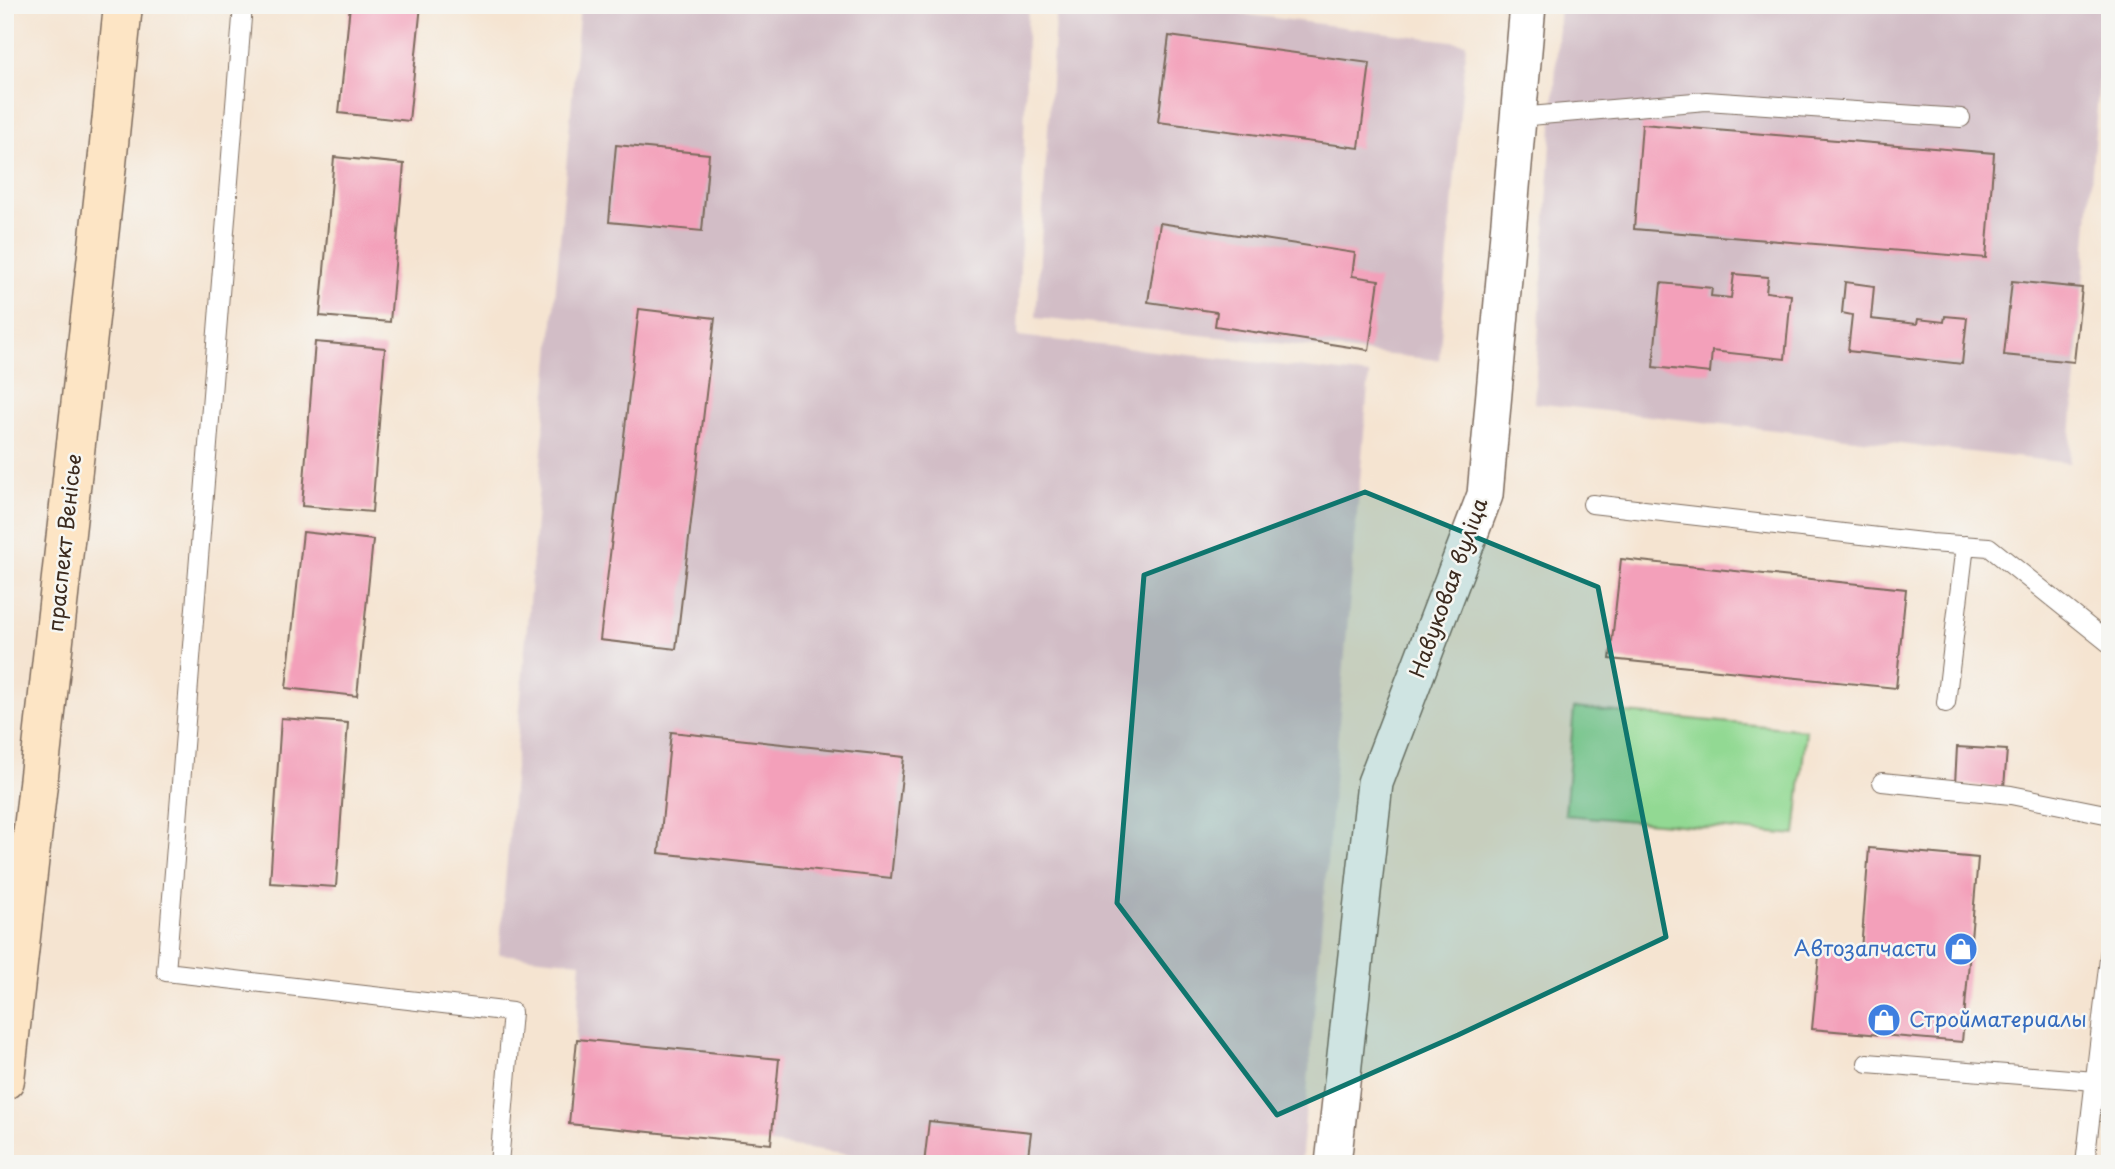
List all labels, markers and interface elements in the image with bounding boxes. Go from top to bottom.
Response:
street label: праспект Венісье [38,452,88,633]
street label: Навуковая вуліца [1400,493,1495,682]
shop icon: Автозапчасти [1942,930,1980,968]
place label: Автозапчасти [1794,931,1937,963]
shop icon: Стройматериалы [1865,1001,1903,1039]
place label: Стройматериалы [1909,1002,2087,1034]

